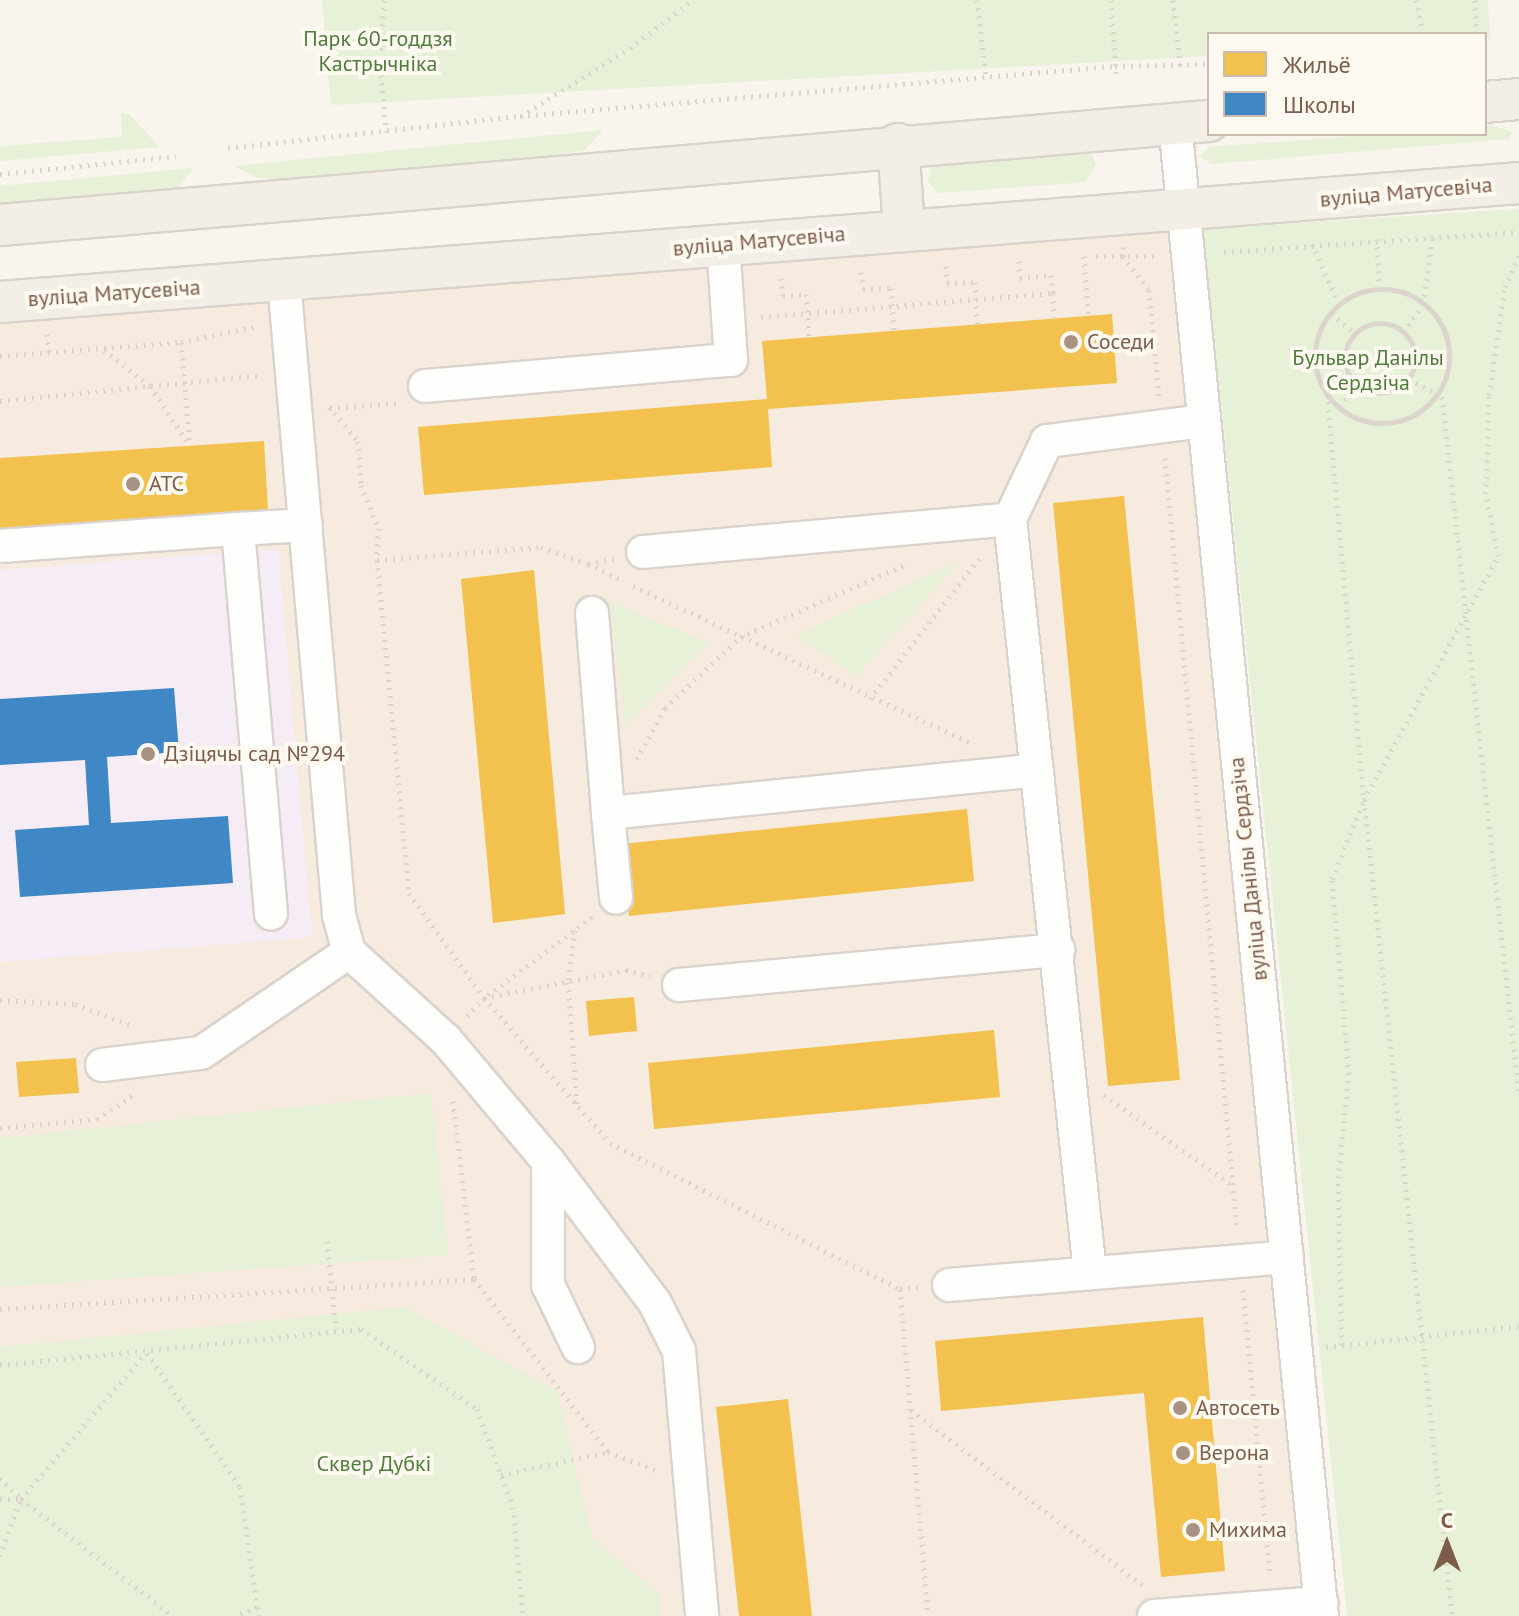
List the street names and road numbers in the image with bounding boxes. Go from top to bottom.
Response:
street label: вуліца Матусевіча [1319,171,1493,213]
street label: вуліца Матусевіча [672,220,846,262]
street label: вуліца Матусевіча [27,274,201,312]
street label: вуліца Данілы Сердзіча [1223,755,1273,983]

